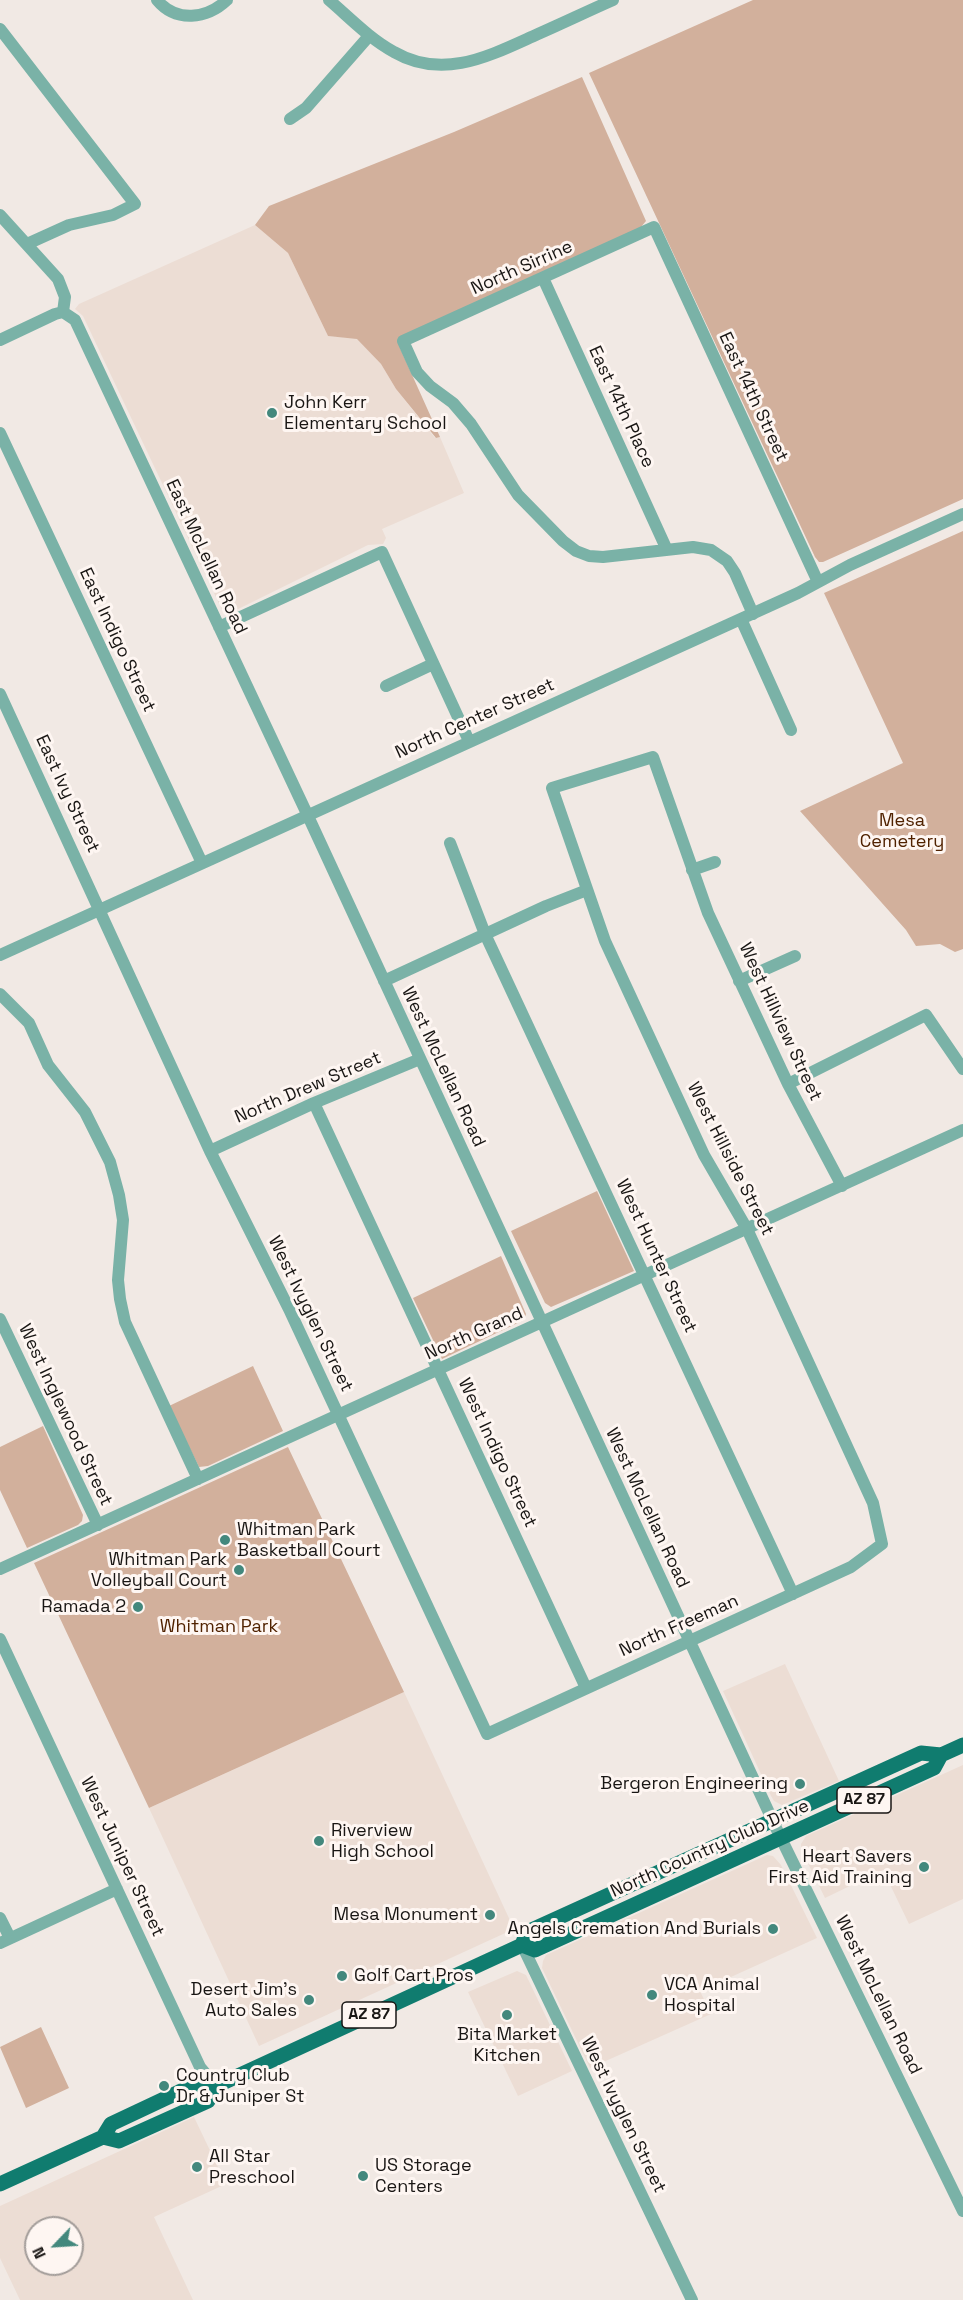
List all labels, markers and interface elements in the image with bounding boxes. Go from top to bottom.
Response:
street label: North Sirrine [468,236,576,300]
street label: East 14th Street [714,329,792,465]
street label: East 14th Place [583,343,659,471]
place label: John Kerr Elementary School [284,392,447,434]
marker: John Kerr Elementary School [265,406,279,420]
street label: East McLellan Road [161,476,251,638]
street label: East Indigo Street [74,565,160,715]
street label: North Center Street [392,674,558,764]
street label: East Ivy Street [30,732,104,856]
park label: Mesa Cemetery [860,810,944,852]
street label: West Hillview Street [734,939,826,1105]
street label: West McLellan Road [396,984,490,1150]
street label: North Drew Street [232,1047,384,1129]
street label: West Hillside Street [682,1079,778,1239]
street label: West Hunter Street [611,1176,701,1336]
street label: West Ivyglen Street [263,1233,357,1395]
street label: North Grand [422,1303,526,1365]
street label: West Inglewood Street [13,1321,117,1509]
street label: West Indigo Street [453,1375,541,1531]
street label: West McLellan Road [600,1425,694,1591]
place label: Whitman Park Basketball Court [237,1519,381,1562]
marker: Whitman Park Basketball Court [218,1533,232,1547]
place label: Whitman Park Volleyball Court [91,1549,227,1592]
marker: Whitman Park Volleyball Court [232,1563,246,1577]
street label: North Freeman [616,1590,742,1662]
place label: Ramada 2 [41,1596,126,1618]
marker: Ramada 2 [131,1600,145,1614]
park label: Whitman Park [160,1616,278,1638]
place label: Bergeron Engineering [600,1773,788,1795]
street label: West Juniper Street [76,1774,168,1940]
marker: Bergeron Engineering [793,1777,807,1791]
road number: AZ 87 [837,1787,891,1813]
street label: North Country Club Drive [607,1795,813,1903]
place label: Riverview High School [331,1820,434,1862]
marker: Riverview High School [312,1834,326,1848]
place label: Heart Savers First Aid Training [769,1846,912,1888]
marker: Heart Savers First Aid Training [917,1860,931,1874]
place label: Mesa Monument [334,1904,478,1926]
marker: Mesa Monument [483,1908,497,1922]
street label: West McLellan Road [830,1912,926,2078]
place label: Angels Cremation And Burials [508,1918,761,1940]
marker: Angels Cremation And Burials [766,1922,780,1936]
place label: Golf Cart Pros [354,1965,473,1987]
marker: Golf Cart Pros [335,1969,349,1983]
place label: VCA Animal Hospital [664,1974,759,2016]
place label: Desert Jim's Auto Sales [191,1979,297,2022]
marker: VCA Animal Hospital [645,1988,659,2002]
marker: Desert Jim's Auto Sales [302,1993,316,2007]
road number: AZ 87 [342,2002,396,2028]
marker: Bita Market Kitchen [500,2008,514,2022]
place label: Bita Market Kitchen [457,2024,557,2066]
street label: West Ivyglen Street [576,2034,670,2196]
place label: Country Club Dr & Juniper St [176,2065,305,2108]
marker: Country Club Dr & Juniper St [157,2079,171,2093]
place label: All Star Preschool [209,2146,295,2188]
place label: US Storage Centers [375,2155,472,2198]
marker: All Star Preschool [190,2160,204,2174]
marker: US Storage Centers [356,2169,370,2183]
north arrow [24,2216,84,2276]
text: N [27,2244,51,2262]

